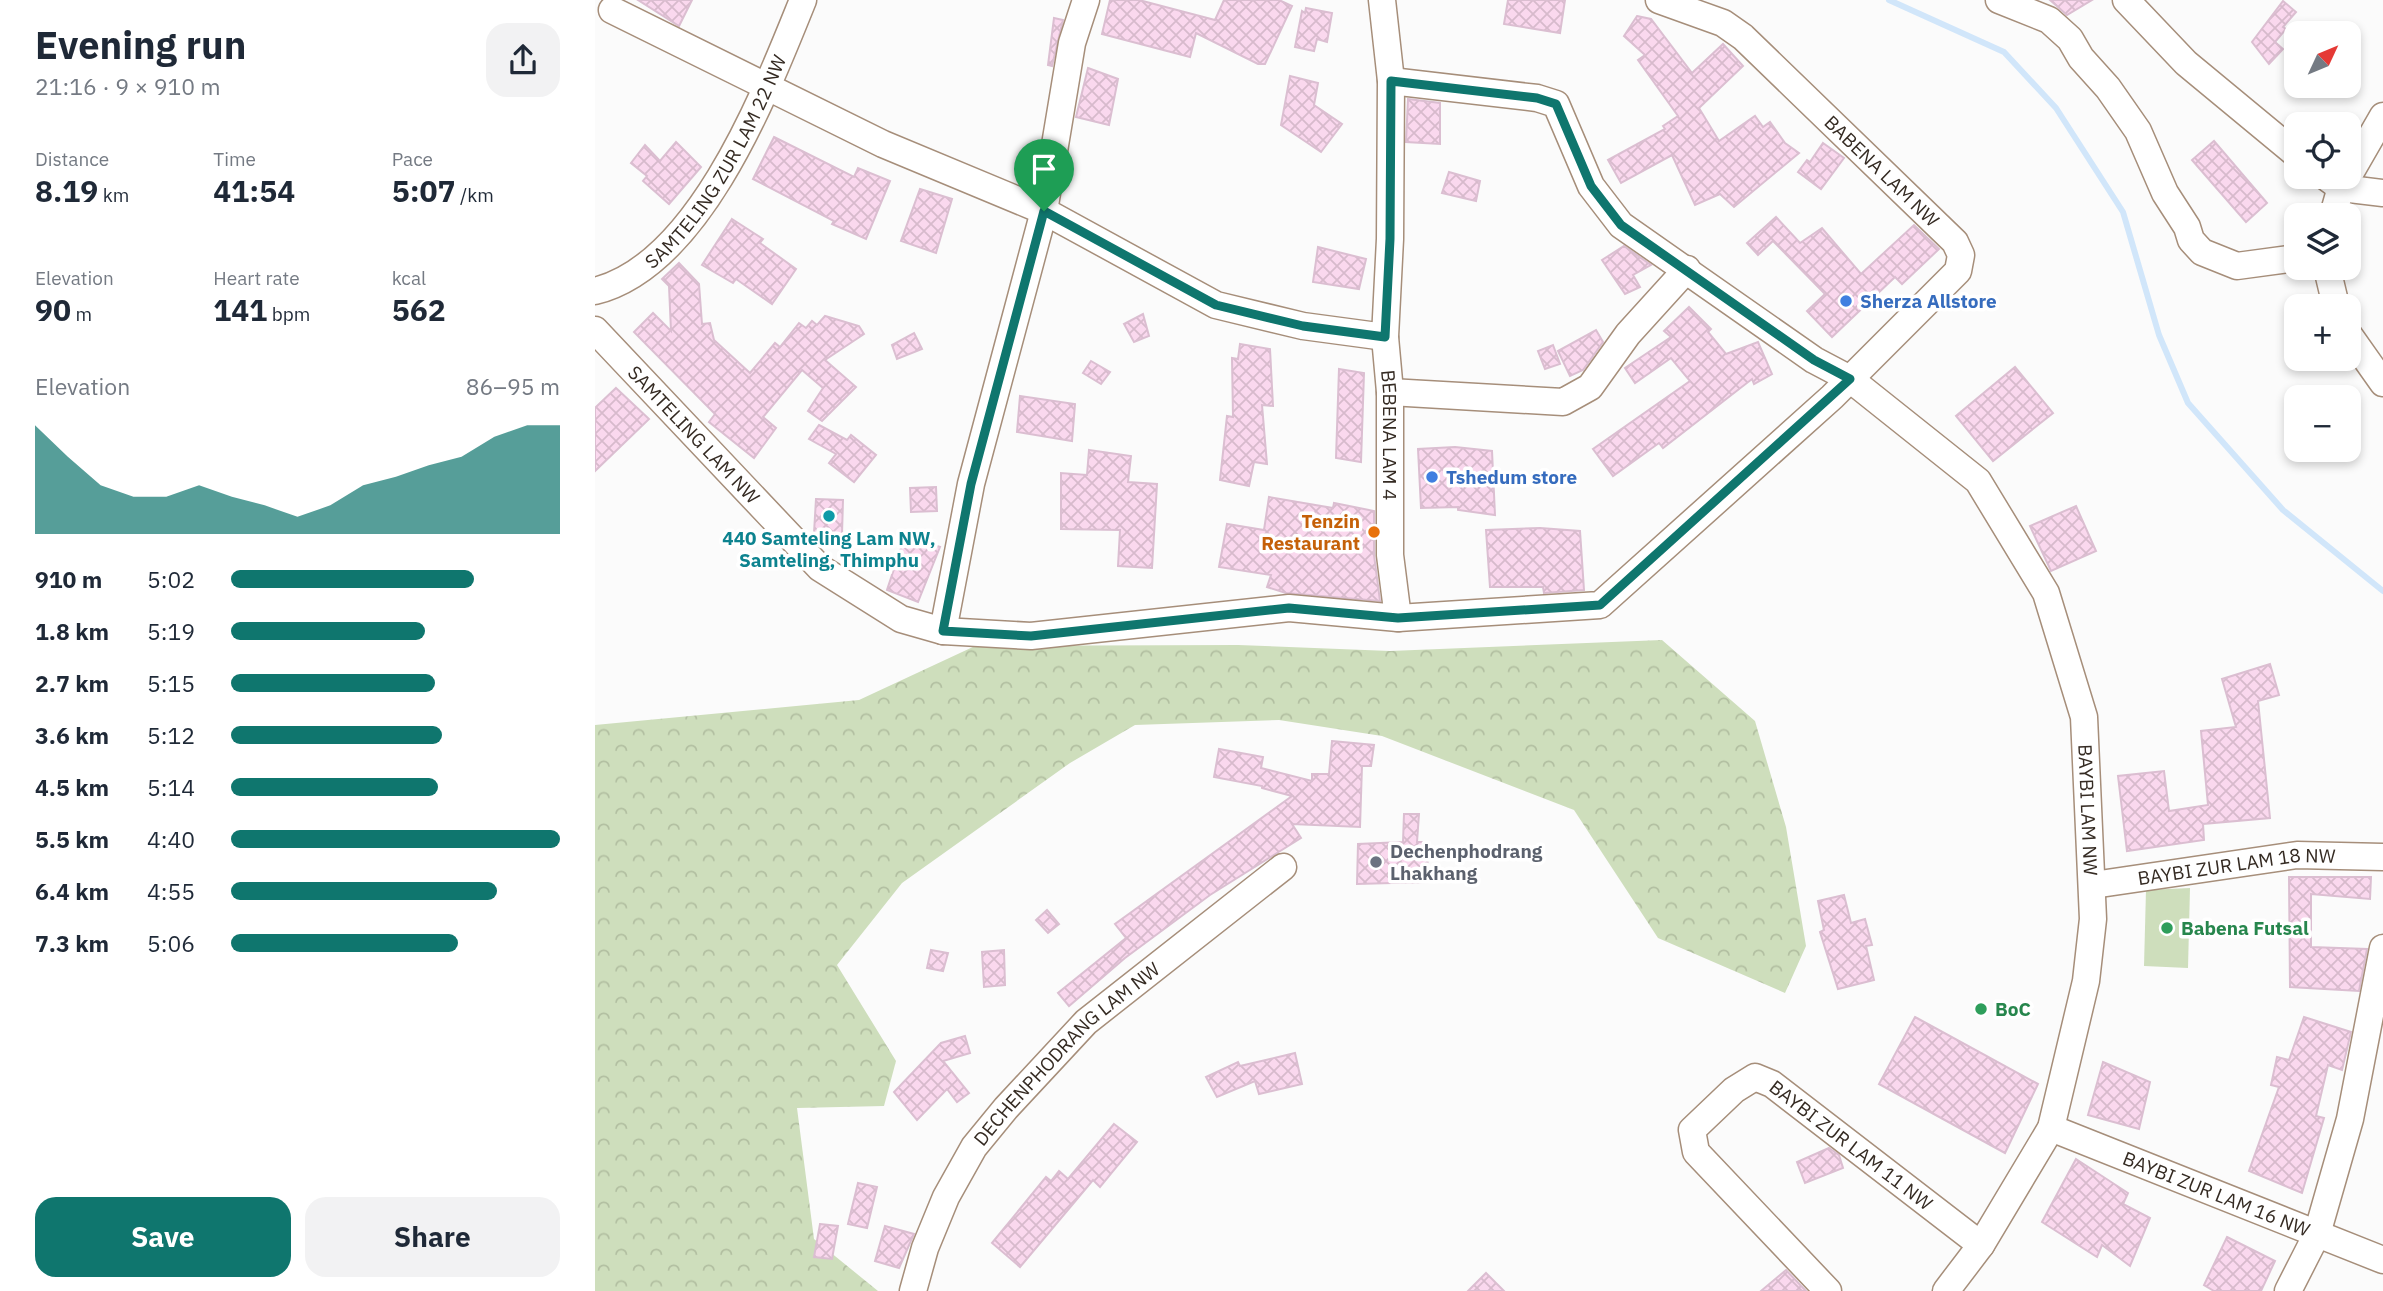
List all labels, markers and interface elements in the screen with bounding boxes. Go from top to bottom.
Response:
text: Evening run [35,20,246,69]
north arrow [2284,21,2361,98]
map controls [2284,21,2361,462]
button: share [486,23,560,97]
street label: SAMTELING ZUR LAM 22 NW [640,51,791,274]
text: 21:16 · 9 × 910 m [35,71,221,101]
street label: BABENA LAM NW [1820,110,1944,232]
button: locate [2284,112,2361,189]
pin [1014,139,1074,211]
text: Distance [35,147,109,171]
text: Time [213,147,256,171]
text: Pace [392,147,433,171]
icon: arrive [1025,150,1063,188]
text: 8.19 [35,171,98,210]
text: 41:54 [213,171,295,210]
text: 5:07 [392,171,456,210]
text: km [98,183,129,207]
text: /km [456,183,494,207]
button: layers [2284,203,2361,280]
text: Elevation [35,266,114,290]
text: Heart rate [213,266,300,290]
text: kcal [392,266,426,290]
place label: Sherza Allstore [1860,289,1997,313]
text: 90 [35,290,71,329]
text: 141 [213,290,267,329]
text: 562 [392,290,446,329]
marker: Sherza Allstore [1838,293,1854,309]
button: + [2284,294,2361,371]
text: m [71,302,92,326]
text: bpm [267,302,310,326]
street label: SAMTELING LAM NW [623,361,765,509]
street label: BEBENA LAM 4 [1376,369,1402,500]
text: Elevation [35,371,130,401]
text: 86–95 m [466,371,560,401]
button: − [2284,385,2361,462]
place label: Tshedum store [1446,465,1577,489]
marker: Tshedum store [1424,469,1440,485]
marker: 440 Samteling Lam NW, Samteling, Thimphu [821,508,837,524]
place label: Tenzin Restaurant [1261,509,1360,555]
marker: Tenzin Restaurant [1366,524,1382,540]
place label: 440 Samteling Lam NW, Samteling, Thimphu [722,526,936,572]
text: 910 m [35,564,102,594]
text: 5:02 [147,564,195,594]
text: 1.8 km [35,616,109,646]
text: 5:19 [147,616,195,646]
text: 2.7 km [35,668,109,698]
text: 5:15 [147,668,195,698]
text: 3.6 km [35,720,109,750]
text: 5:12 [147,720,195,750]
street label: BAYBI LAM NW [2073,744,2103,876]
text: 4.5 km [35,772,109,802]
text: 5:14 [147,772,195,802]
text: 5.5 km [35,824,109,854]
text: 4:40 [147,824,195,854]
place label: Dechenphodrang Lhakhang [1390,839,1543,885]
street label: BAYBI ZUR LAM 18 NW [2136,843,2336,890]
marker: Dechenphodrang Lhakhang [1368,854,1384,870]
text: 6.4 km [35,876,109,906]
text: 4:55 [147,876,195,906]
place label: Babena Futsal [2181,916,2309,940]
marker: Babena Futsal [2159,920,2175,936]
text: 7.3 km [35,928,109,958]
text: 5:06 [147,928,195,958]
street label: DECHENPHODRANG LAM NW [968,957,1164,1150]
place label: BoC [1995,997,2031,1021]
marker: BoC [1973,1001,1989,1017]
street label: BAYBI ZUR LAM 11 NW [1765,1075,1937,1215]
street label: BAYBI ZUR LAM 16 NW [2119,1146,2314,1242]
button: Save [35,1197,291,1277]
button: Share [305,1197,560,1277]

